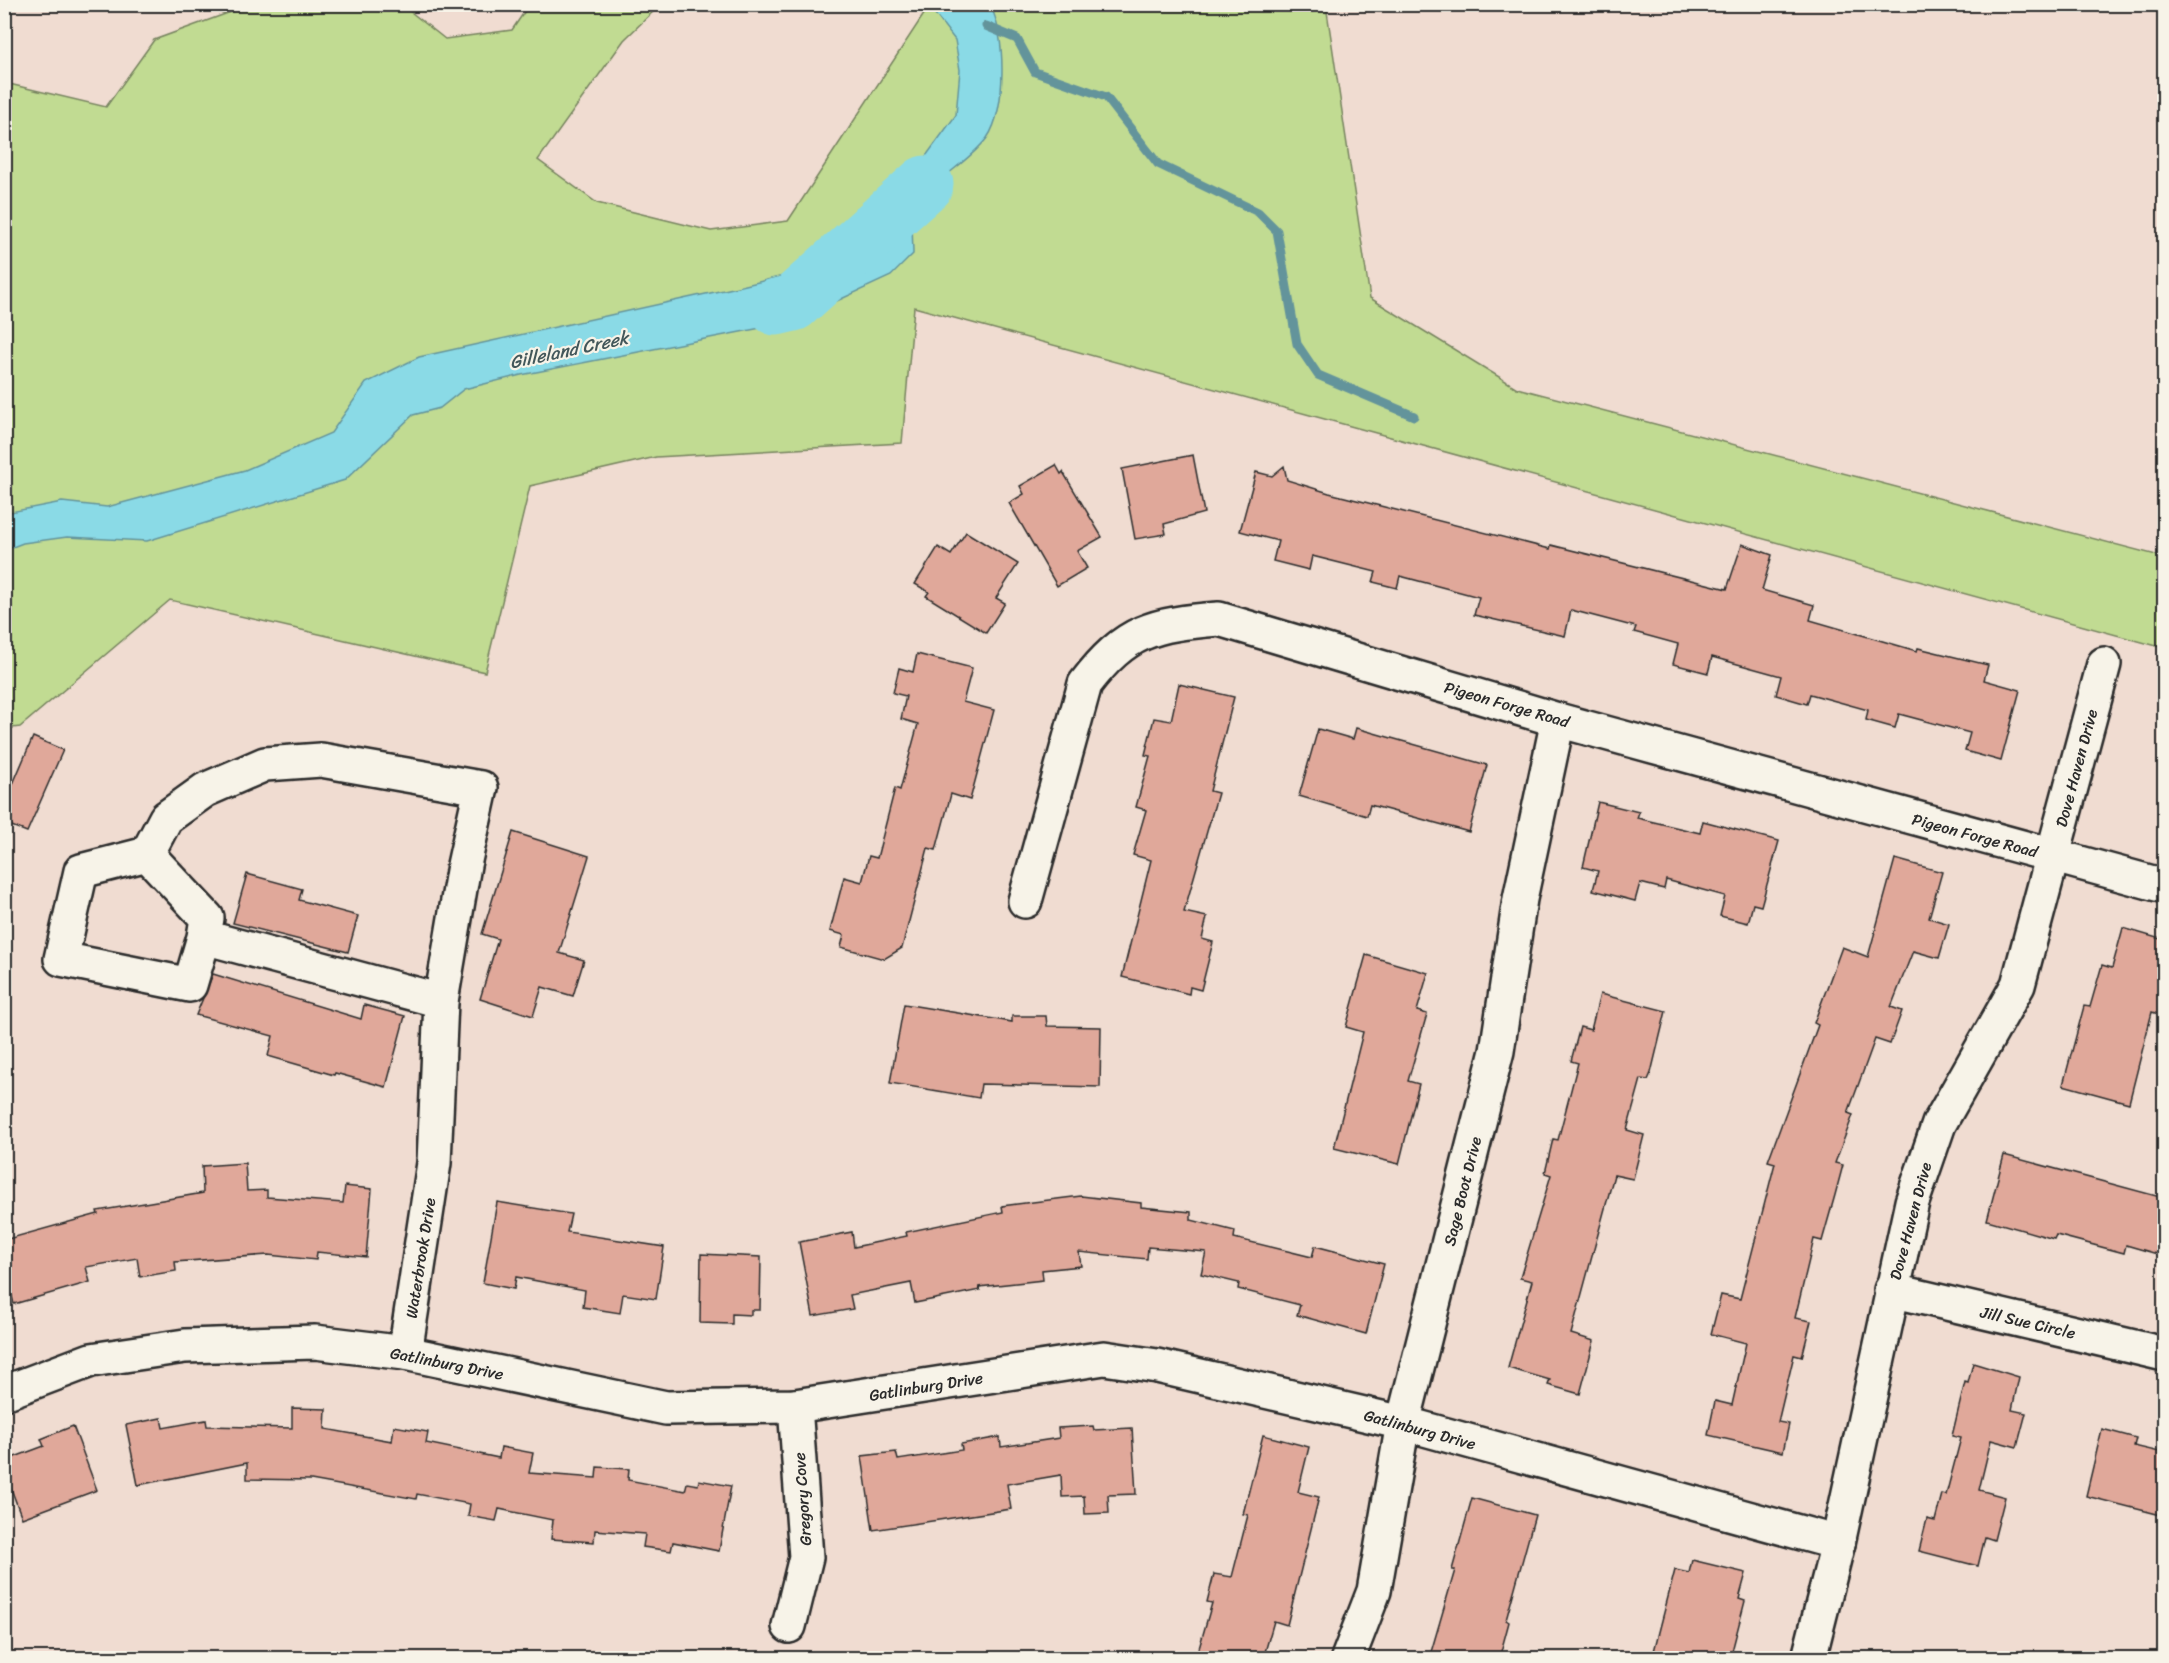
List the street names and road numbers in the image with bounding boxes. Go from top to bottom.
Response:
street label: Pigeon Forge Road [1441,673,1574,737]
street label: Dove Haven Drive [2047,706,2106,830]
street label: Pigeon Forge Road [1909,805,2042,867]
street label: Sage Boot Drive [1435,1133,1490,1249]
street label: Dove Haven Drive [1881,1159,1940,1283]
street label: Waterbrook Drive [397,1195,444,1320]
street label: Jill Sue Circle [1976,1297,2078,1348]
street label: Gatlinburg Drive [388,1338,506,1389]
street label: Gatlinburg Drive [867,1363,985,1410]
street label: Gatlinburg Drive [1361,1401,1479,1458]
street label: Gregory Cove [785,1451,820,1547]

